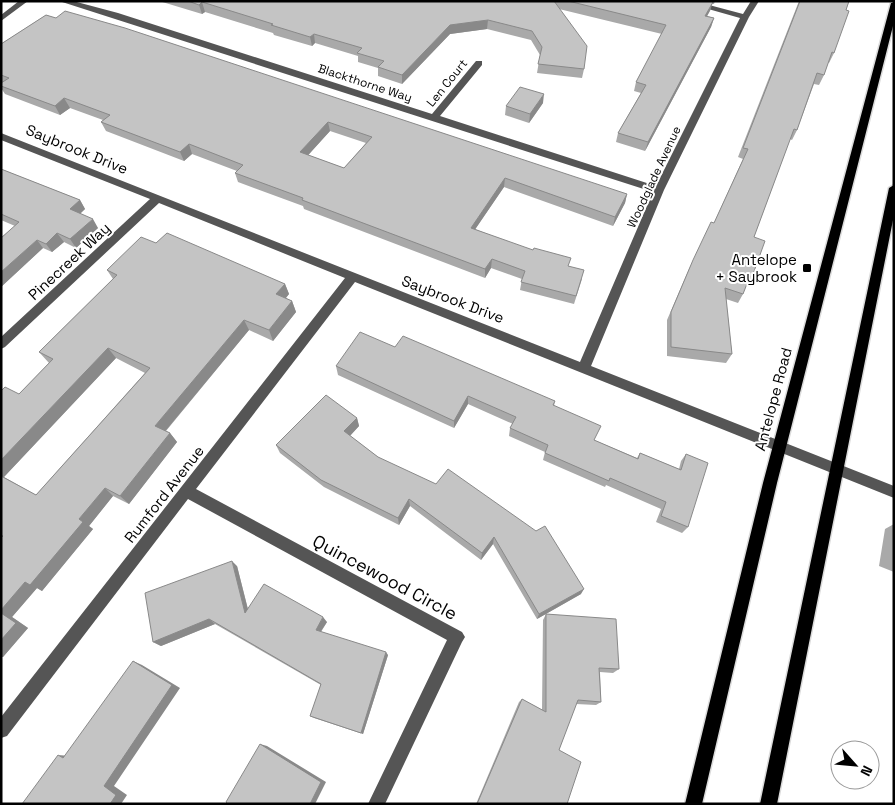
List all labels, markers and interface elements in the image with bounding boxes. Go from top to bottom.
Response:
street label: Len Court [423,56,471,110]
street label: Blackthorne Way [316,60,414,106]
street label: Saybrook Drive [23,120,131,178]
street label: Woodglade Avenue [623,124,685,230]
street label: Pinecreek Way [24,218,114,304]
place label: Antelope + Saybrook [715,250,797,286]
marker: Antelope + Saybrook [801,262,813,274]
street label: Saybrook Drive [399,271,507,327]
street label: Antelope Road [750,345,796,453]
street label: Rumford Avenue [120,441,208,547]
street label: Quincewood Circle [309,529,461,625]
north arrow [830,740,880,790]
text: N [856,763,877,779]

